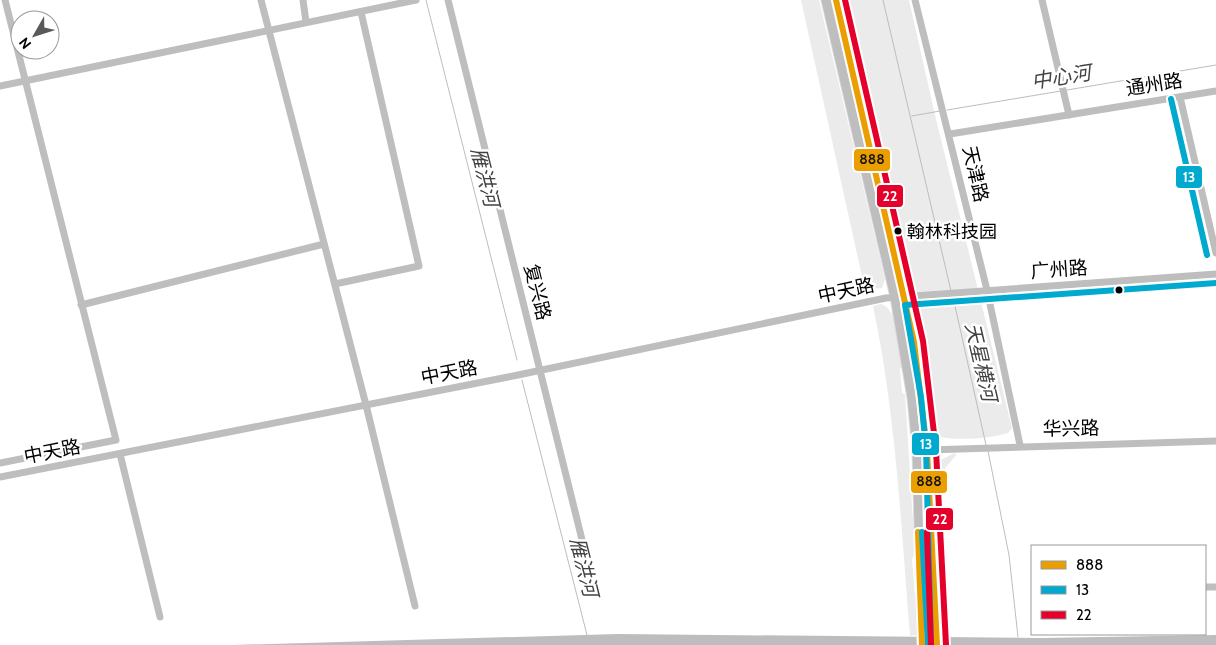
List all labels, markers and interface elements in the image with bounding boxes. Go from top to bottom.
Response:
north arrow [10,10,60,60]
text: N [15,34,35,53]
water label: 中心河 [1029,60,1096,94]
street label: 通州路 [1124,69,1184,100]
street label: 天津路 [958,144,993,204]
water label: 雁洪河 [466,145,505,213]
line badge: 888 [853,148,891,172]
text: 888 [859,150,885,168]
line badge: 13 [1175,165,1203,189]
text: 13 [1183,168,1195,186]
line badge: 22 [876,184,904,208]
text: 22 [883,187,897,205]
place label: 翰林科技园 [907,221,997,243]
marker: 翰林科技园 [893,226,903,236]
street label: 广州路 [1030,256,1088,283]
street label: 复兴路 [519,262,556,323]
street label: 中天路 [816,273,876,308]
unlabelled marker [1114,285,1124,295]
water label: 天星横河 [960,320,1003,408]
street label: 中天路 [419,356,479,389]
street label: 华兴路 [1042,417,1100,440]
line badge: 13 [911,432,940,456]
street label: 中天路 [22,435,82,468]
text: 13 [920,435,932,453]
line badge: 888 [910,470,948,494]
text: 888 [916,472,942,490]
line badge: 22 [925,507,954,531]
text: 22 [933,510,947,528]
water label: 雁洪河 [565,535,604,603]
legend [1031,545,1206,635]
text: 888 [1076,556,1103,574]
text: 13 [1076,581,1089,599]
text: 22 [1076,606,1092,624]

